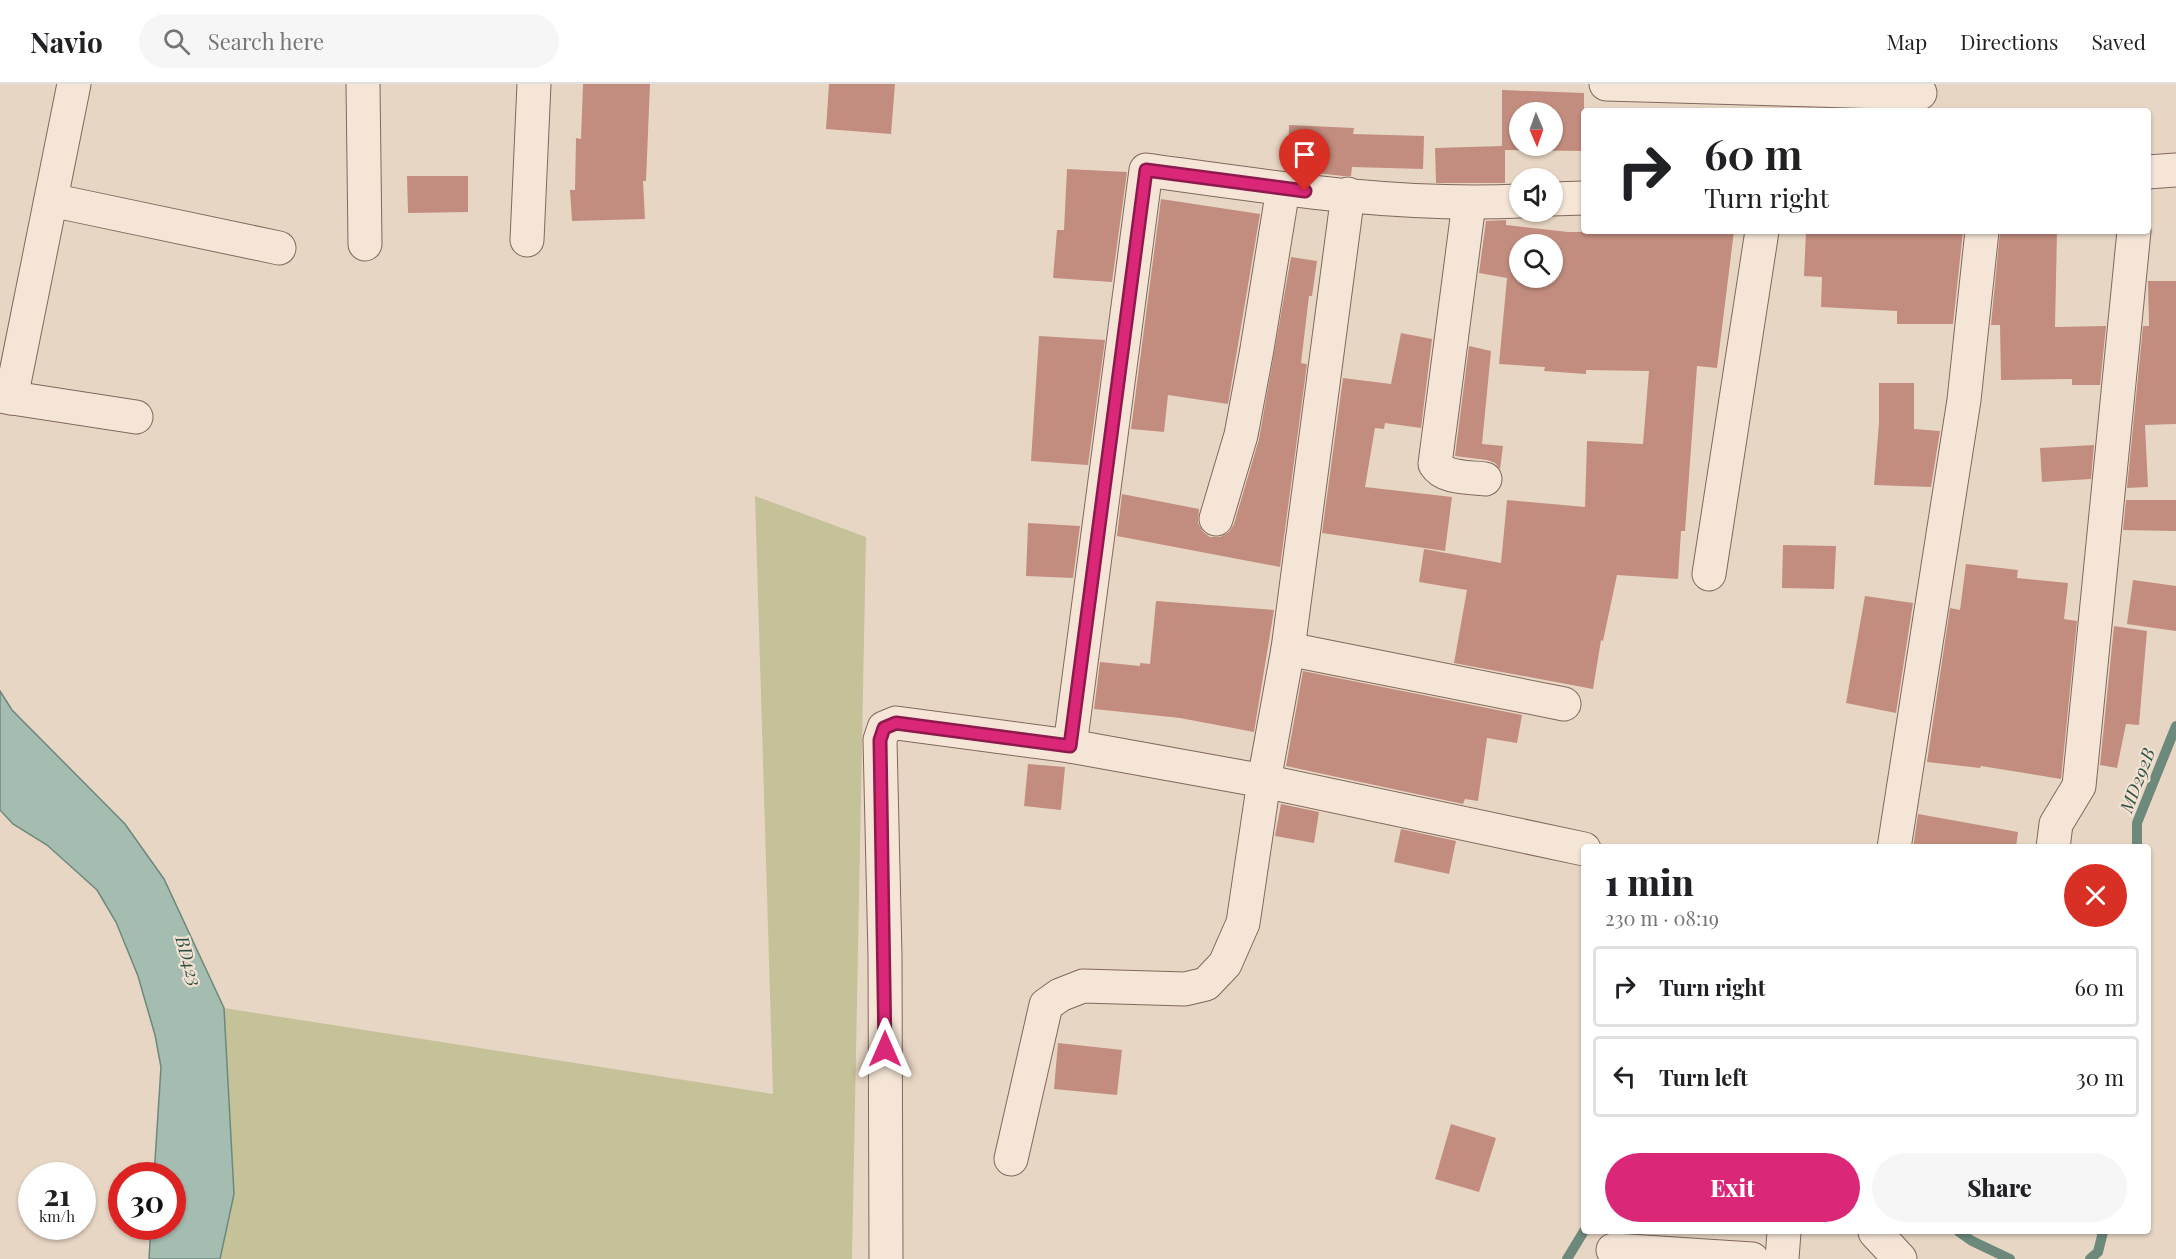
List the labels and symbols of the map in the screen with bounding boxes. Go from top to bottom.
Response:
north arrow [1509,102,1563,156]
pin [1279,129,1330,191]
water label: MD292B [2113,744,2160,817]
water label: BD423 [170,932,208,989]
position arrow [853,1017,917,1081]
speed limit sign: 30 [108,1162,186,1240]

